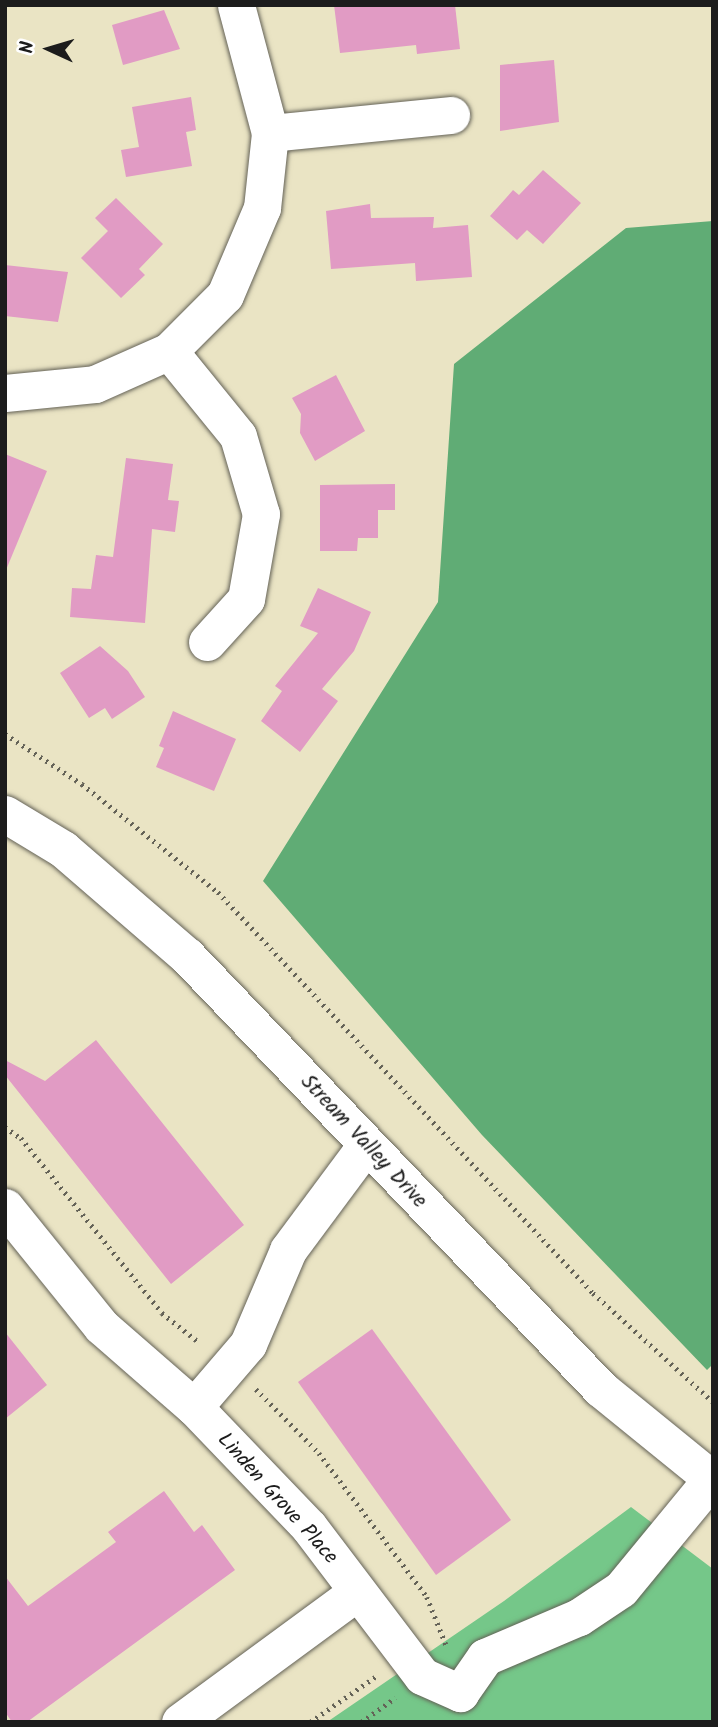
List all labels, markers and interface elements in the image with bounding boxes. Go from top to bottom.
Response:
north arrow [14,14,84,84]
text: N [13,41,43,55]
street label: Stream Valley Drive [295,1070,431,1214]
street label: Linden Grove Place [211,1428,343,1570]

